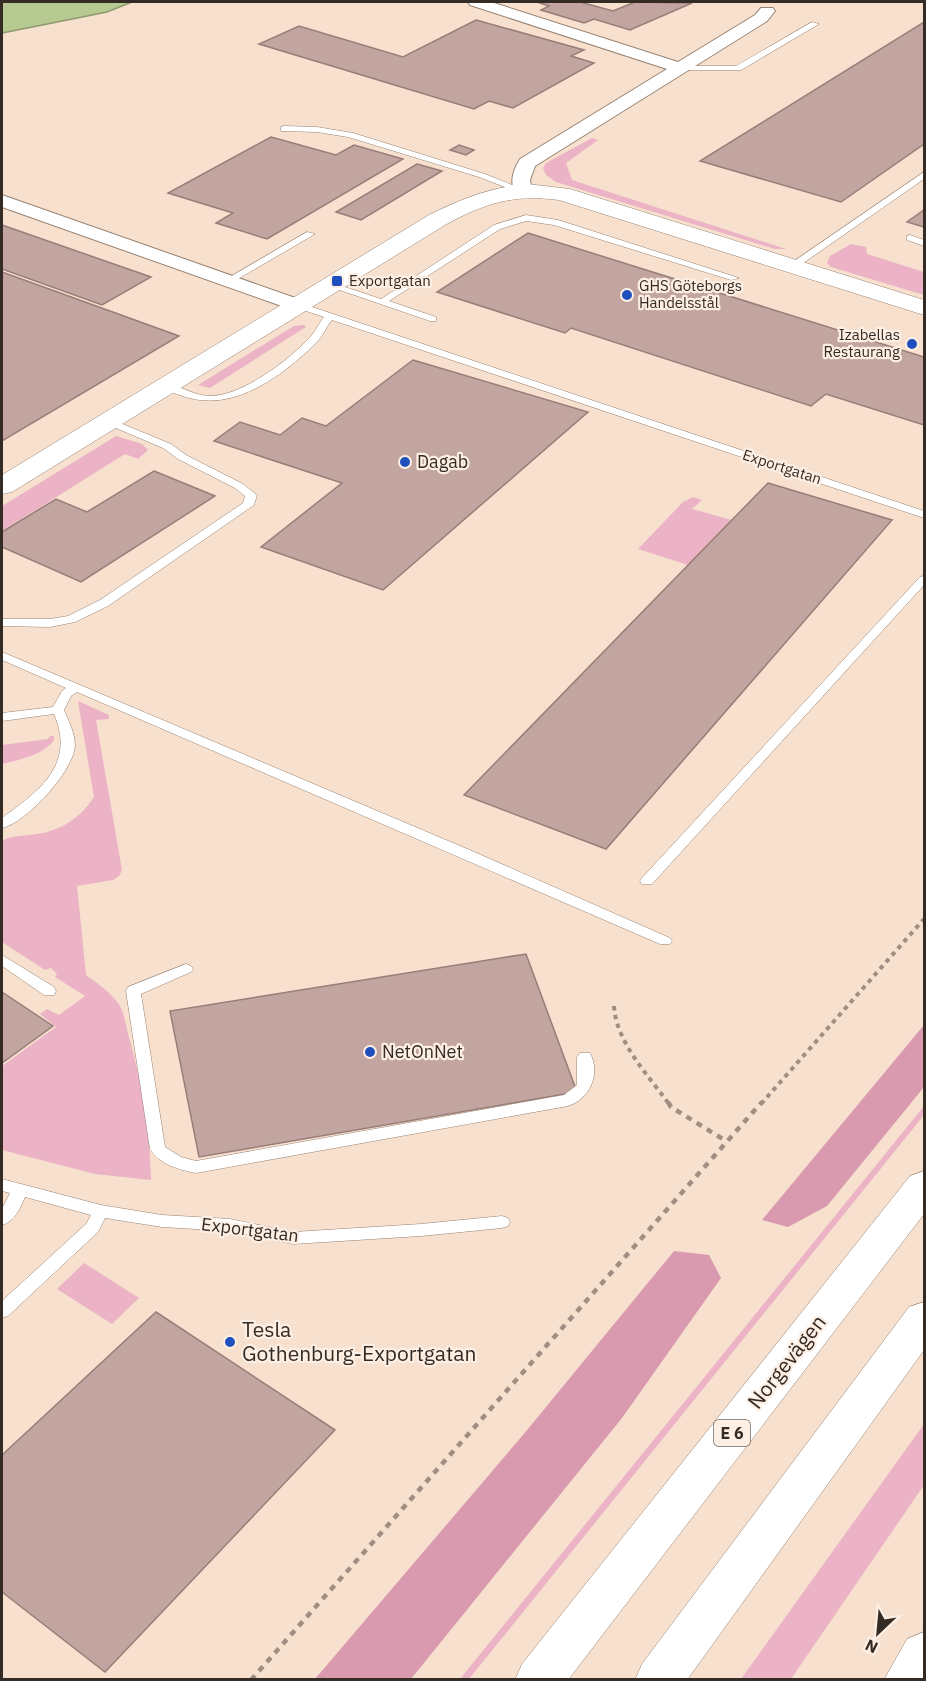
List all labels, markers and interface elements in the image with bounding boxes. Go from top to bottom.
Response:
place label: Exportgatan [349,271,431,290]
marker: Exportgatan [330,274,344,288]
place label: GHS Göteborgs Handelsstål [639,276,742,312]
marker: GHS Göteborgs Handelsstål [620,288,634,302]
place label: Izabellas Restaurang [823,325,900,361]
marker: Izabellas Restaurang [905,337,919,351]
street label: Exportgatan [740,445,824,488]
place label: Dagab [417,450,468,473]
marker: Dagab [398,455,412,469]
place label: NetOnNet [382,1040,463,1063]
marker: NetOnNet [363,1045,377,1059]
street label: Exportgatan [200,1212,300,1247]
street label: Norgevägen [741,1309,832,1414]
place label: Tesla Gothenburg-Exportgatan [242,1315,476,1367]
marker: Tesla Gothenburg-Exportgatan [223,1335,237,1349]
road number: E 6 [714,1420,750,1446]
north arrow [848,1603,908,1663]
text: N [862,1635,881,1658]

